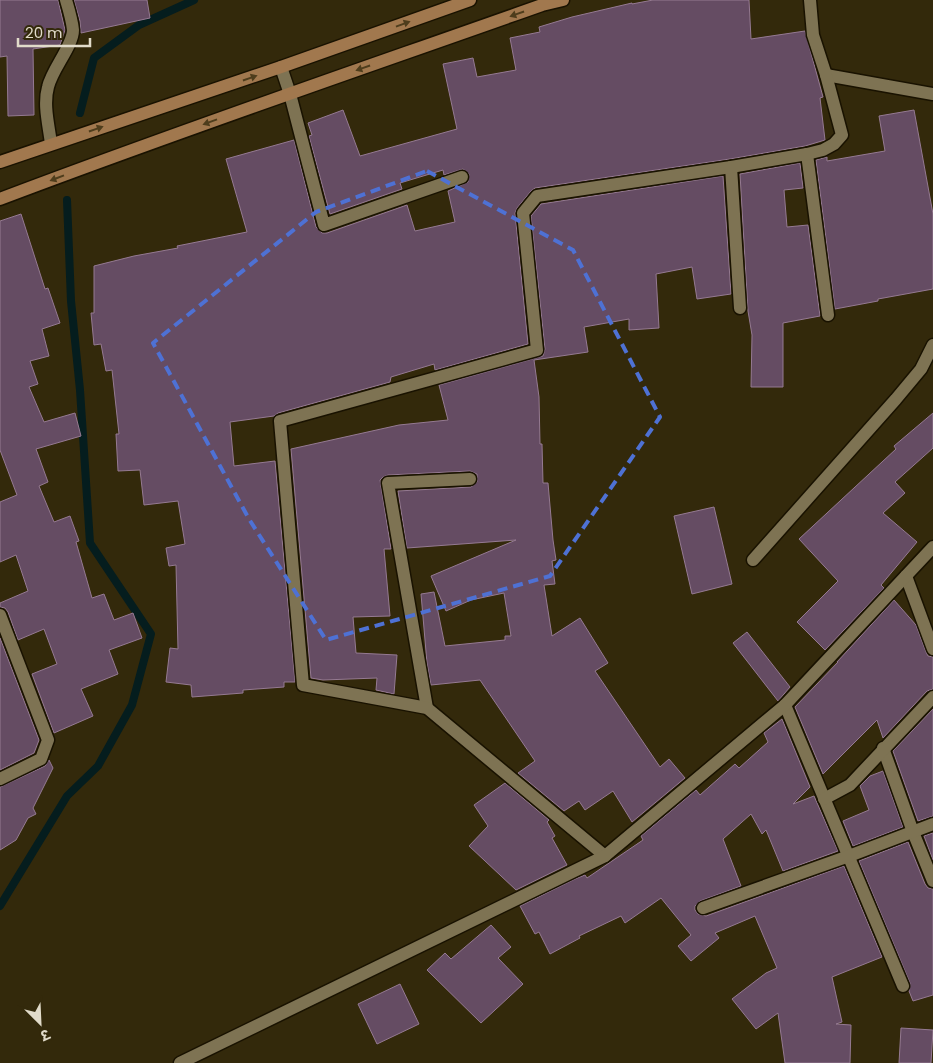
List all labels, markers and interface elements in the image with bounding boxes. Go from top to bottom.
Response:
one-way arrow [509,11,524,18]
scale bar [18,15,90,47]
one-way arrow [396,20,411,28]
text: 20 m [25,22,63,43]
one-way arrow [356,65,371,72]
one-way arrow [243,74,258,82]
one-way arrow [202,118,217,126]
one-way arrow [88,125,103,133]
one-way arrow [50,174,64,182]
north arrow [15,998,65,1048]
text: उ [37,1024,54,1046]

